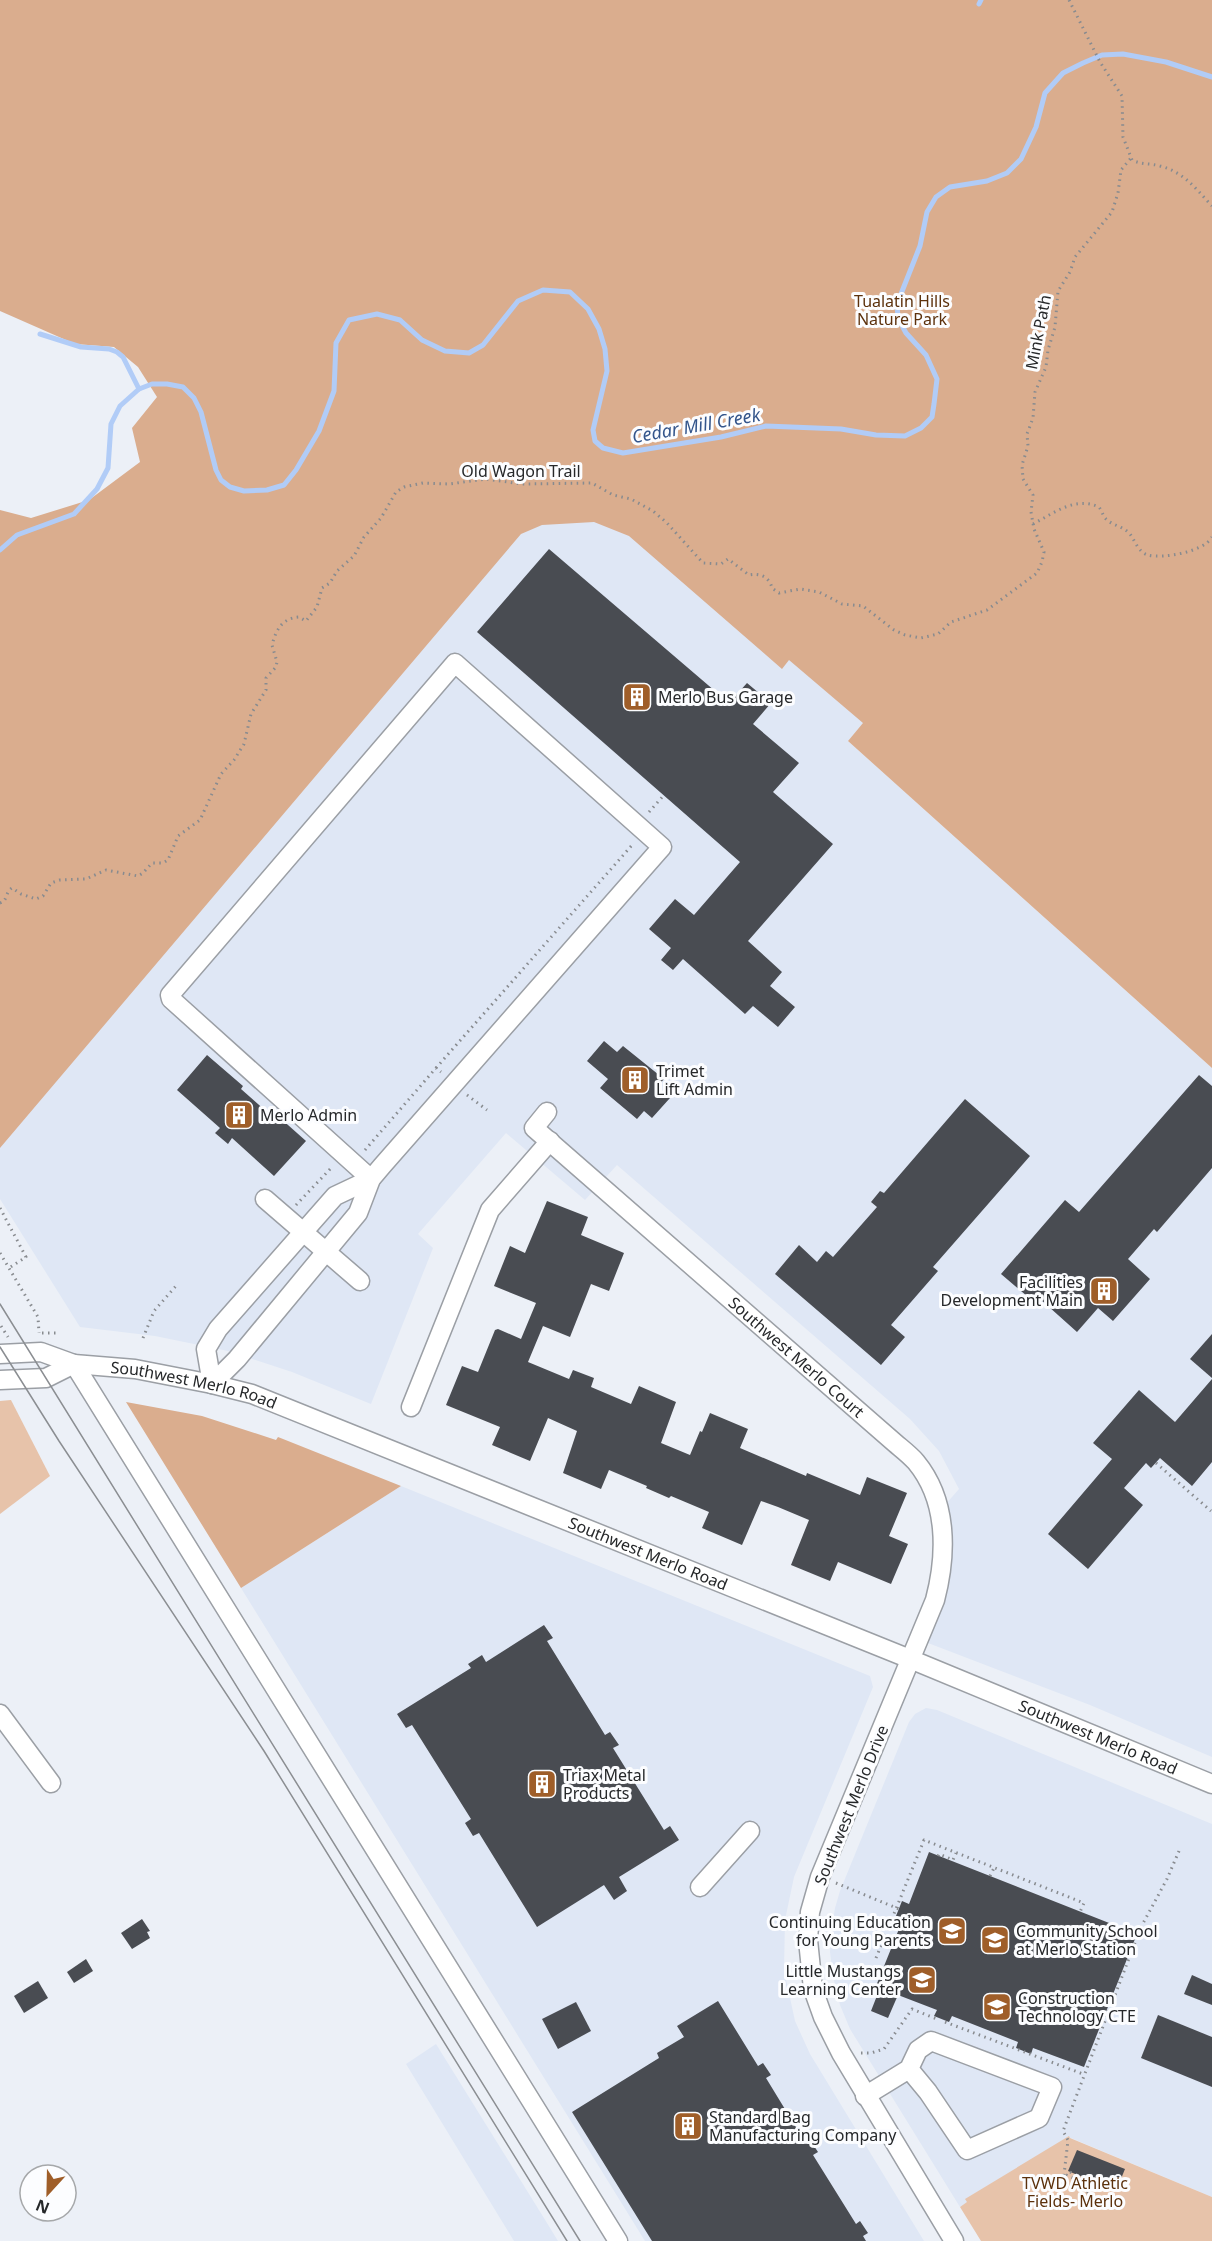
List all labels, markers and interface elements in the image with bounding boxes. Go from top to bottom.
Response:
park label: Tualatin Hills Nature Park [854,290,950,330]
street label: Mink Path [1020,293,1056,371]
water label: Cedar Mill Creek [630,402,763,448]
street label: Old Wagon Trail [461,460,581,482]
building icon: Merlo Bus Garage [621,681,653,713]
place label: Merlo Bus Garage [658,686,793,708]
place label: Trimet Lift Admin [656,1060,733,1100]
building icon: Trimet Lift Admin [619,1064,651,1096]
building icon: Merlo Admin [223,1099,255,1131]
place label: Merlo Admin [260,1104,357,1126]
place label: Facilities Development Main [941,1271,1083,1311]
building icon: Facilities Development Main [1088,1275,1120,1307]
street label: Southwest Merlo Court [724,1292,869,1423]
street label: Southwest Merlo Road [110,1356,280,1414]
street label: Southwest Merlo Road [565,1512,731,1595]
street label: Southwest Merlo Road [1015,1694,1181,1780]
street label: Southwest Merlo Drive [809,1722,893,1888]
place label: Triax Metal Products [563,1764,646,1804]
building icon: Triax Metal Products [526,1768,558,1800]
place label: Continuing Education for Young Parents [769,1911,931,1951]
school or university icon: Continuing Education for Young Parents [936,1915,968,1947]
place label: Community School at Merlo Station [1016,1920,1158,1960]
school or university icon: Community School at Merlo Station [979,1924,1011,1956]
place label: Little Mustangs Learning Center [780,1960,901,2000]
school or university icon: Little Mustangs Learning Center [906,1964,938,1996]
place label: Construction Technology CTE [1018,1987,1136,2027]
school or university icon: Construction Technology CTE [981,1991,1013,2023]
place label: Standard Bag Manufacturing Company [709,2106,897,2146]
building icon: Standard Bag Manufacturing Company [672,2110,704,2142]
north arrow [18,2163,78,2223]
park label: TVWD Athletic Fields- Merlo [1022,2172,1128,2212]
text: N [32,2194,53,2220]

